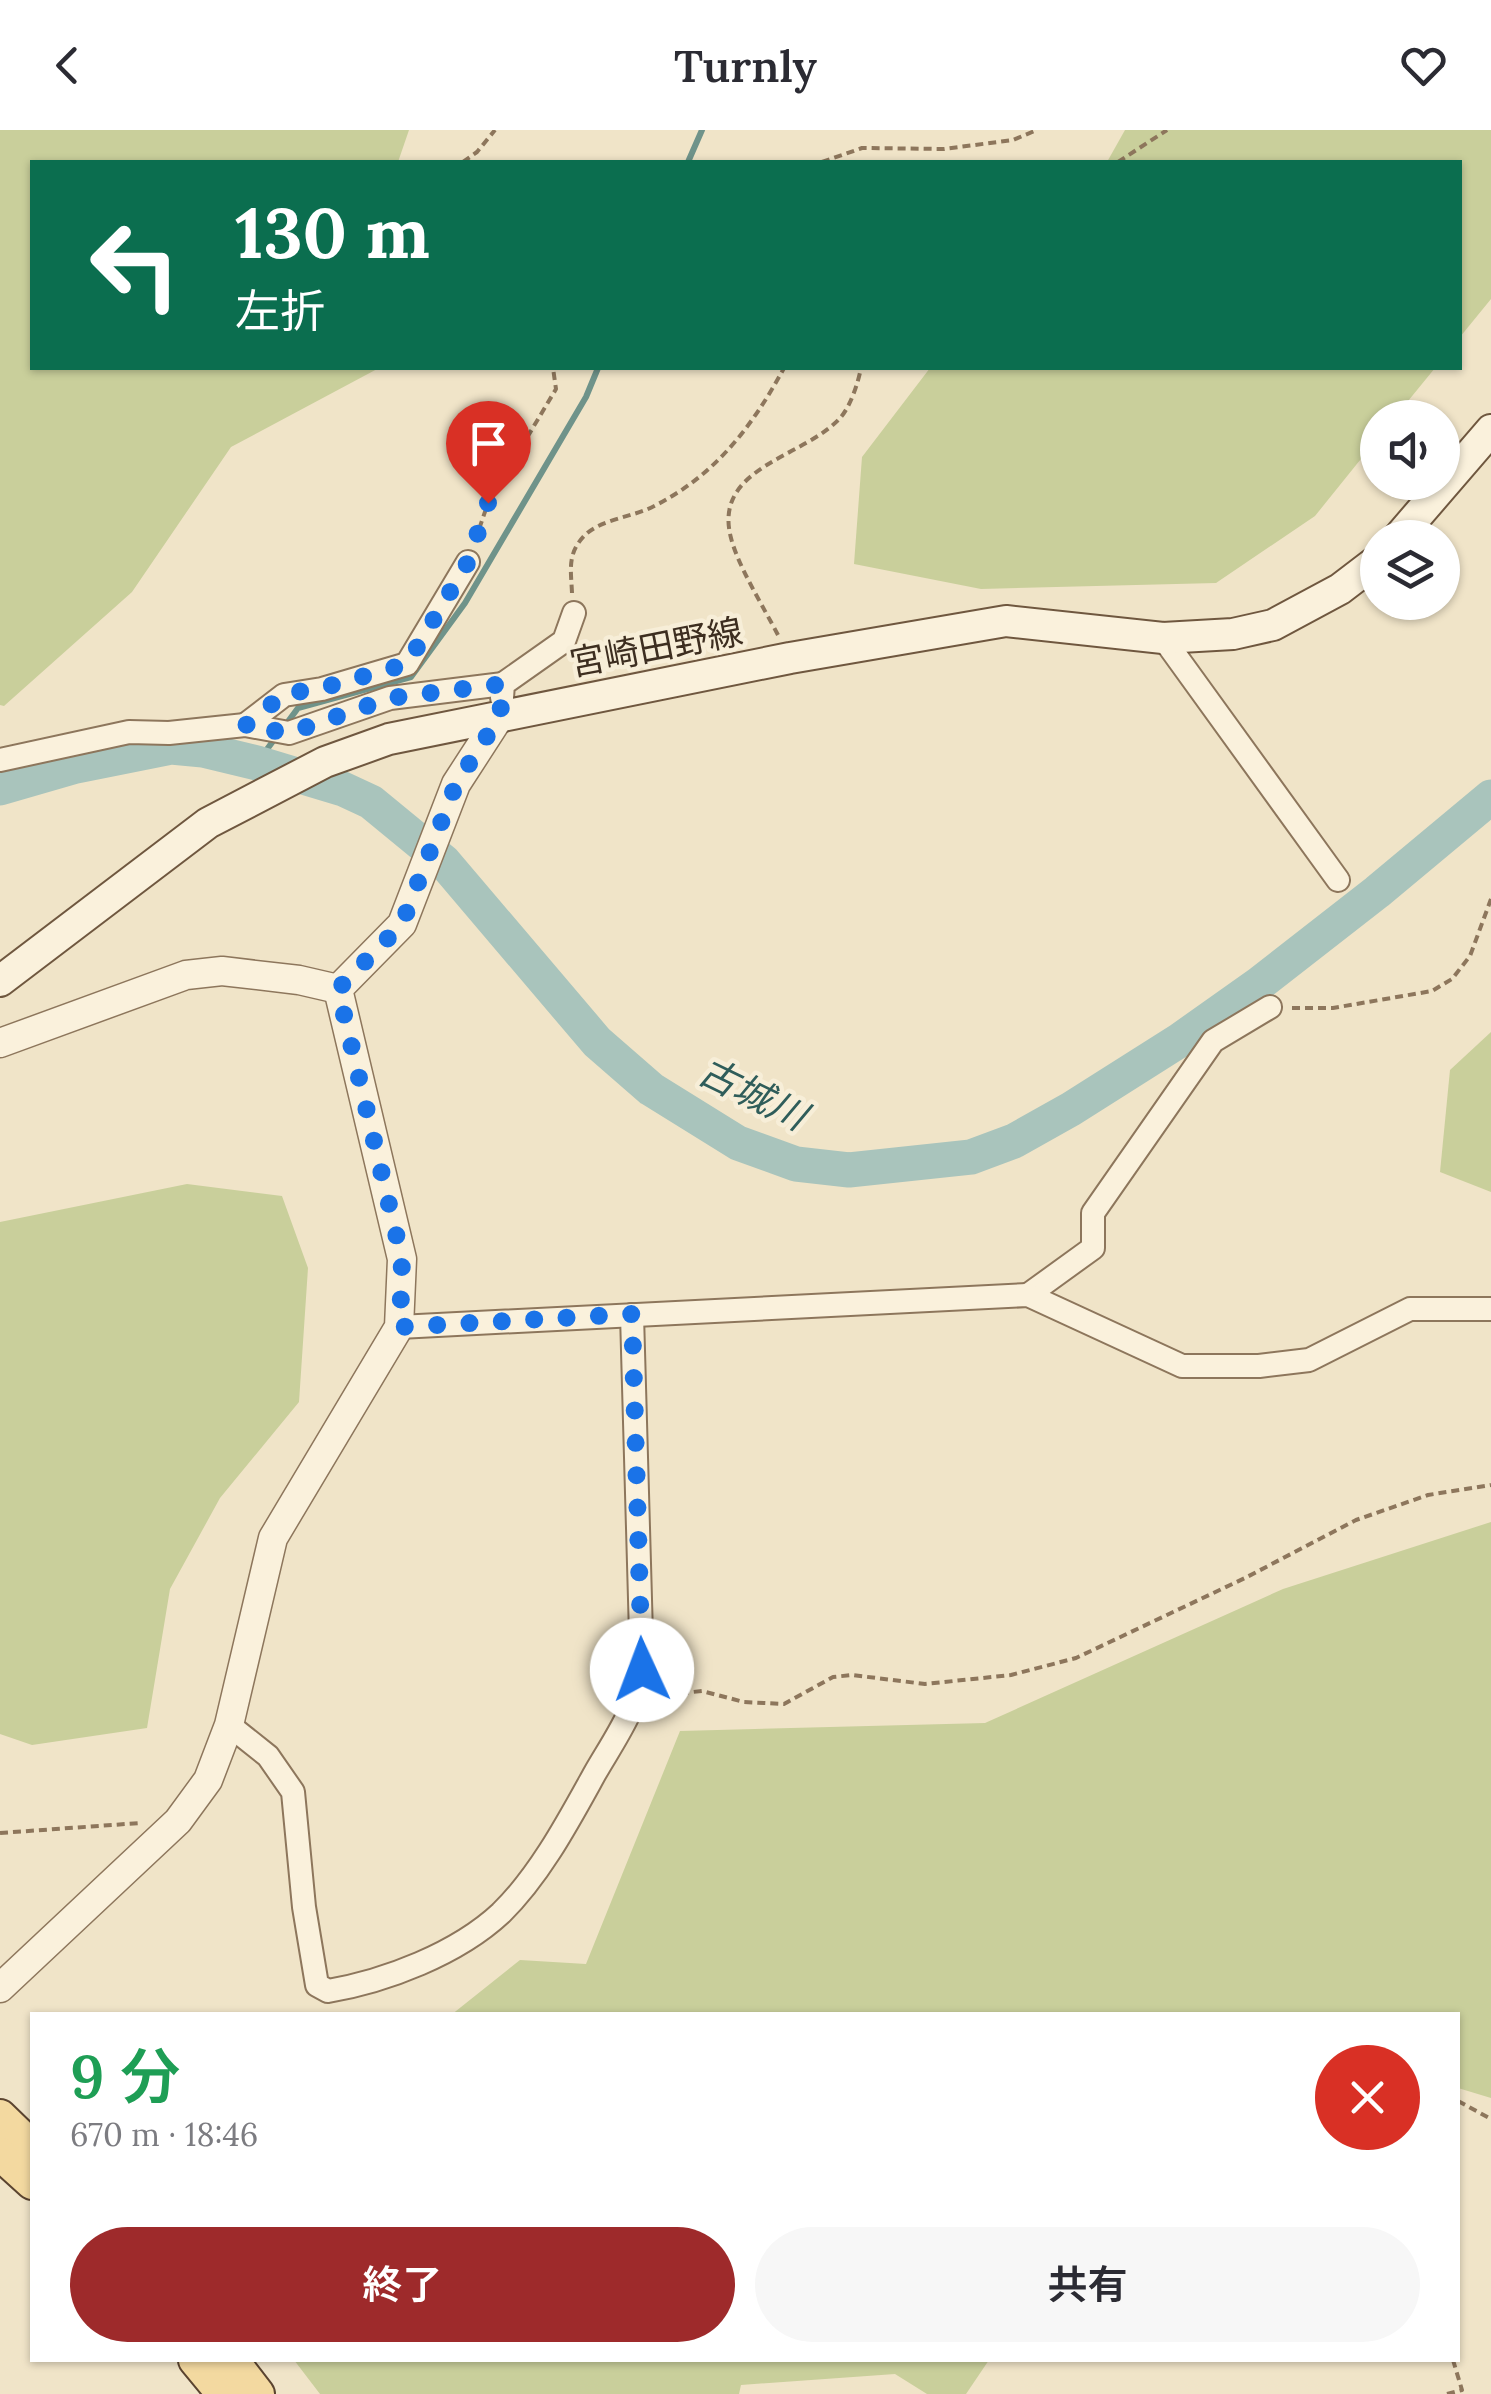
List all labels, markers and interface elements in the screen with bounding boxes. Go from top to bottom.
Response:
text: Turnly [674,37,817,94]
icon: back [40,38,95,93]
icon: heart [1396,38,1451,93]
text: 130 m [235,188,430,277]
icon: left [70,200,200,330]
text: 左折 [235,282,325,339]
map controls [1360,400,1460,620]
button: sound [1360,400,1460,500]
pin [446,401,531,504]
icon: arrive [461,416,516,471]
button: layers [1360,520,1460,620]
street label: 宮崎田野線 [566,608,746,686]
water label: 古城川 [691,1046,818,1141]
position arrow [590,1618,694,1722]
text: 9 分 [70,2038,180,2114]
button: close [1315,2045,1420,2150]
text: 670 m · 18:46 [70,2114,258,2155]
button: 終了 [70,2227,735,2342]
button: 共有 [755,2227,1420,2342]

